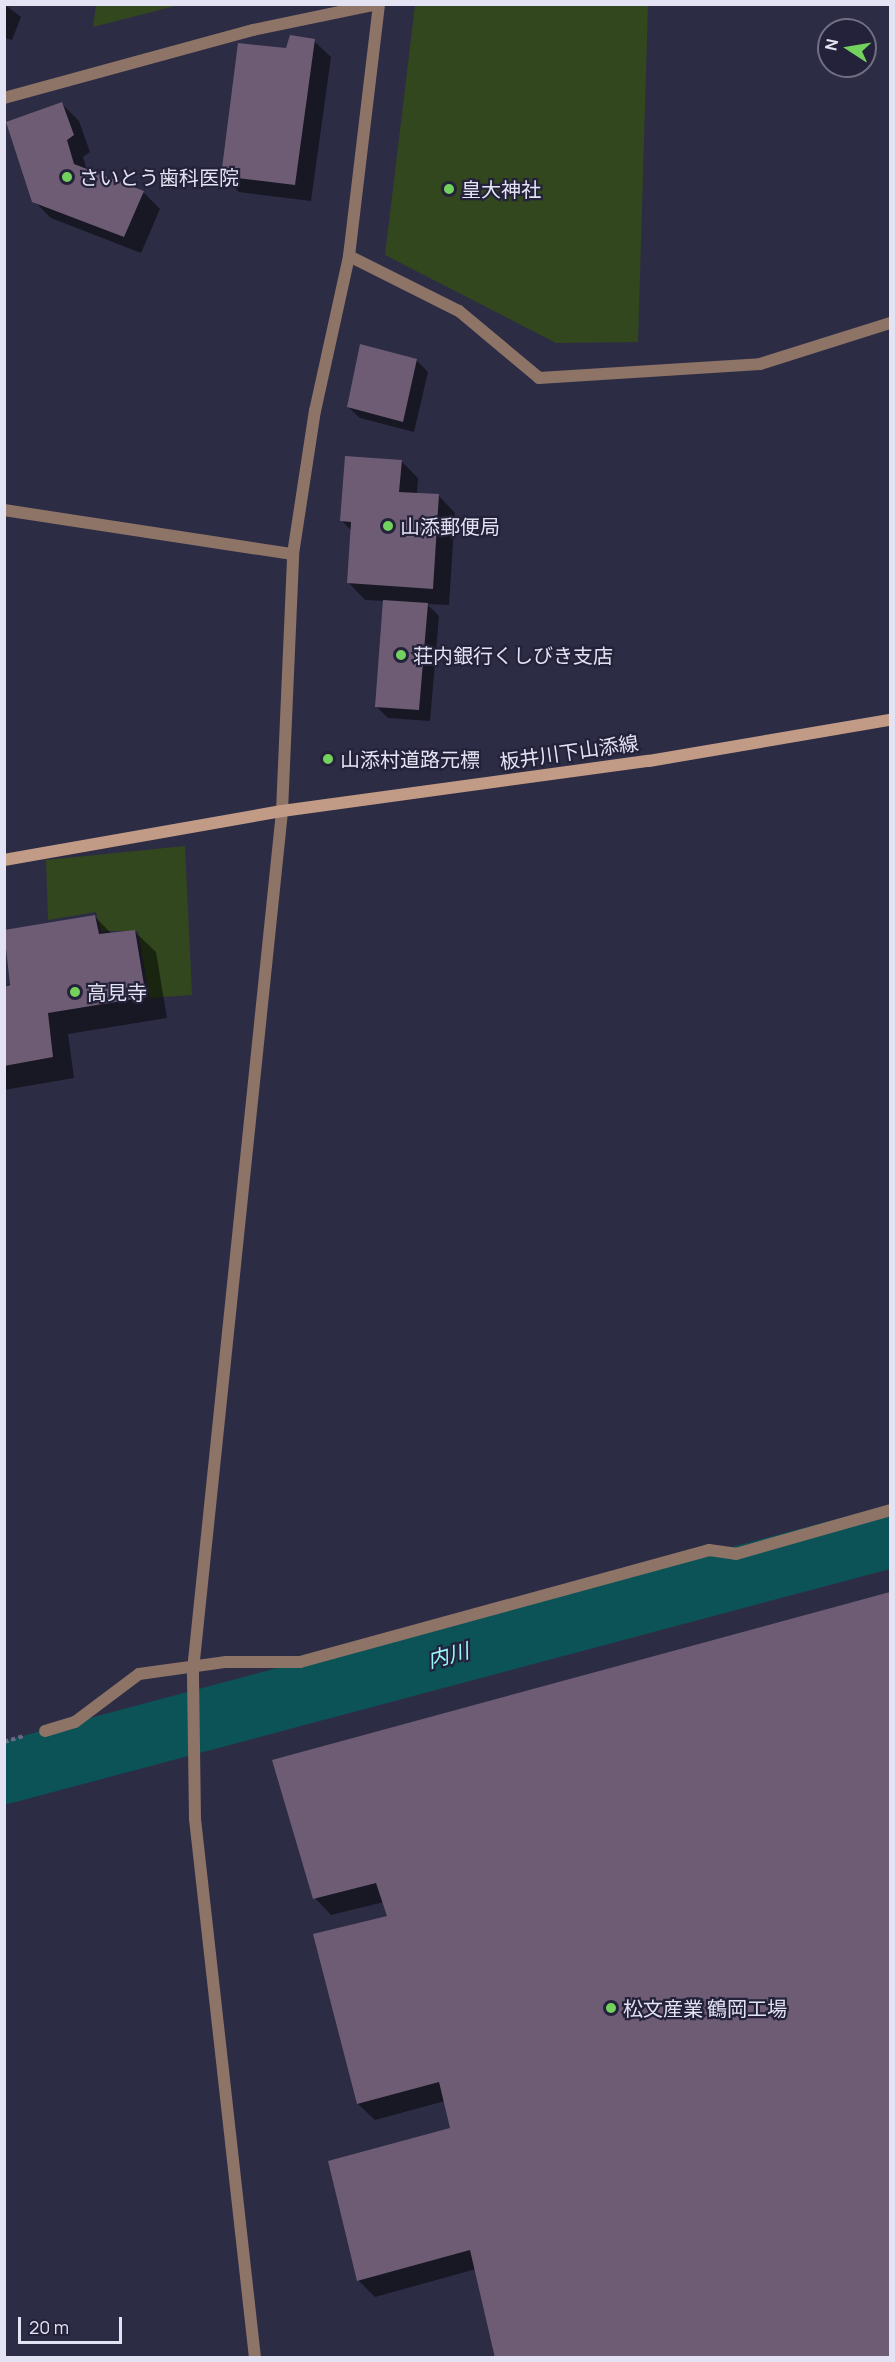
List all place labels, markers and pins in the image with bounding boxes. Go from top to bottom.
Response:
place label: さいとう歯科医院 [79,165,239,189]
marker: さいとう歯科医院 [60,170,74,184]
place label: 皇大神社 [461,177,541,201]
marker: 皇大神社 [442,182,456,196]
place label: 山添郵便局 [400,514,500,538]
marker: 山添郵便局 [381,519,395,533]
place label: 荘内銀行くしびき支店 [413,643,613,667]
marker: 荘内銀行くしびき支店 [394,648,408,662]
place label: 山添村道路元標 [340,747,480,771]
marker: 山添村道路元標 [321,752,335,766]
place label: 高見寺 [87,980,147,1004]
marker: 高見寺 [68,985,82,999]
place label: 松文産業 鶴岡工場 [623,1996,787,2020]
marker: 松文産業 鶴岡工場 [604,2001,618,2015]

